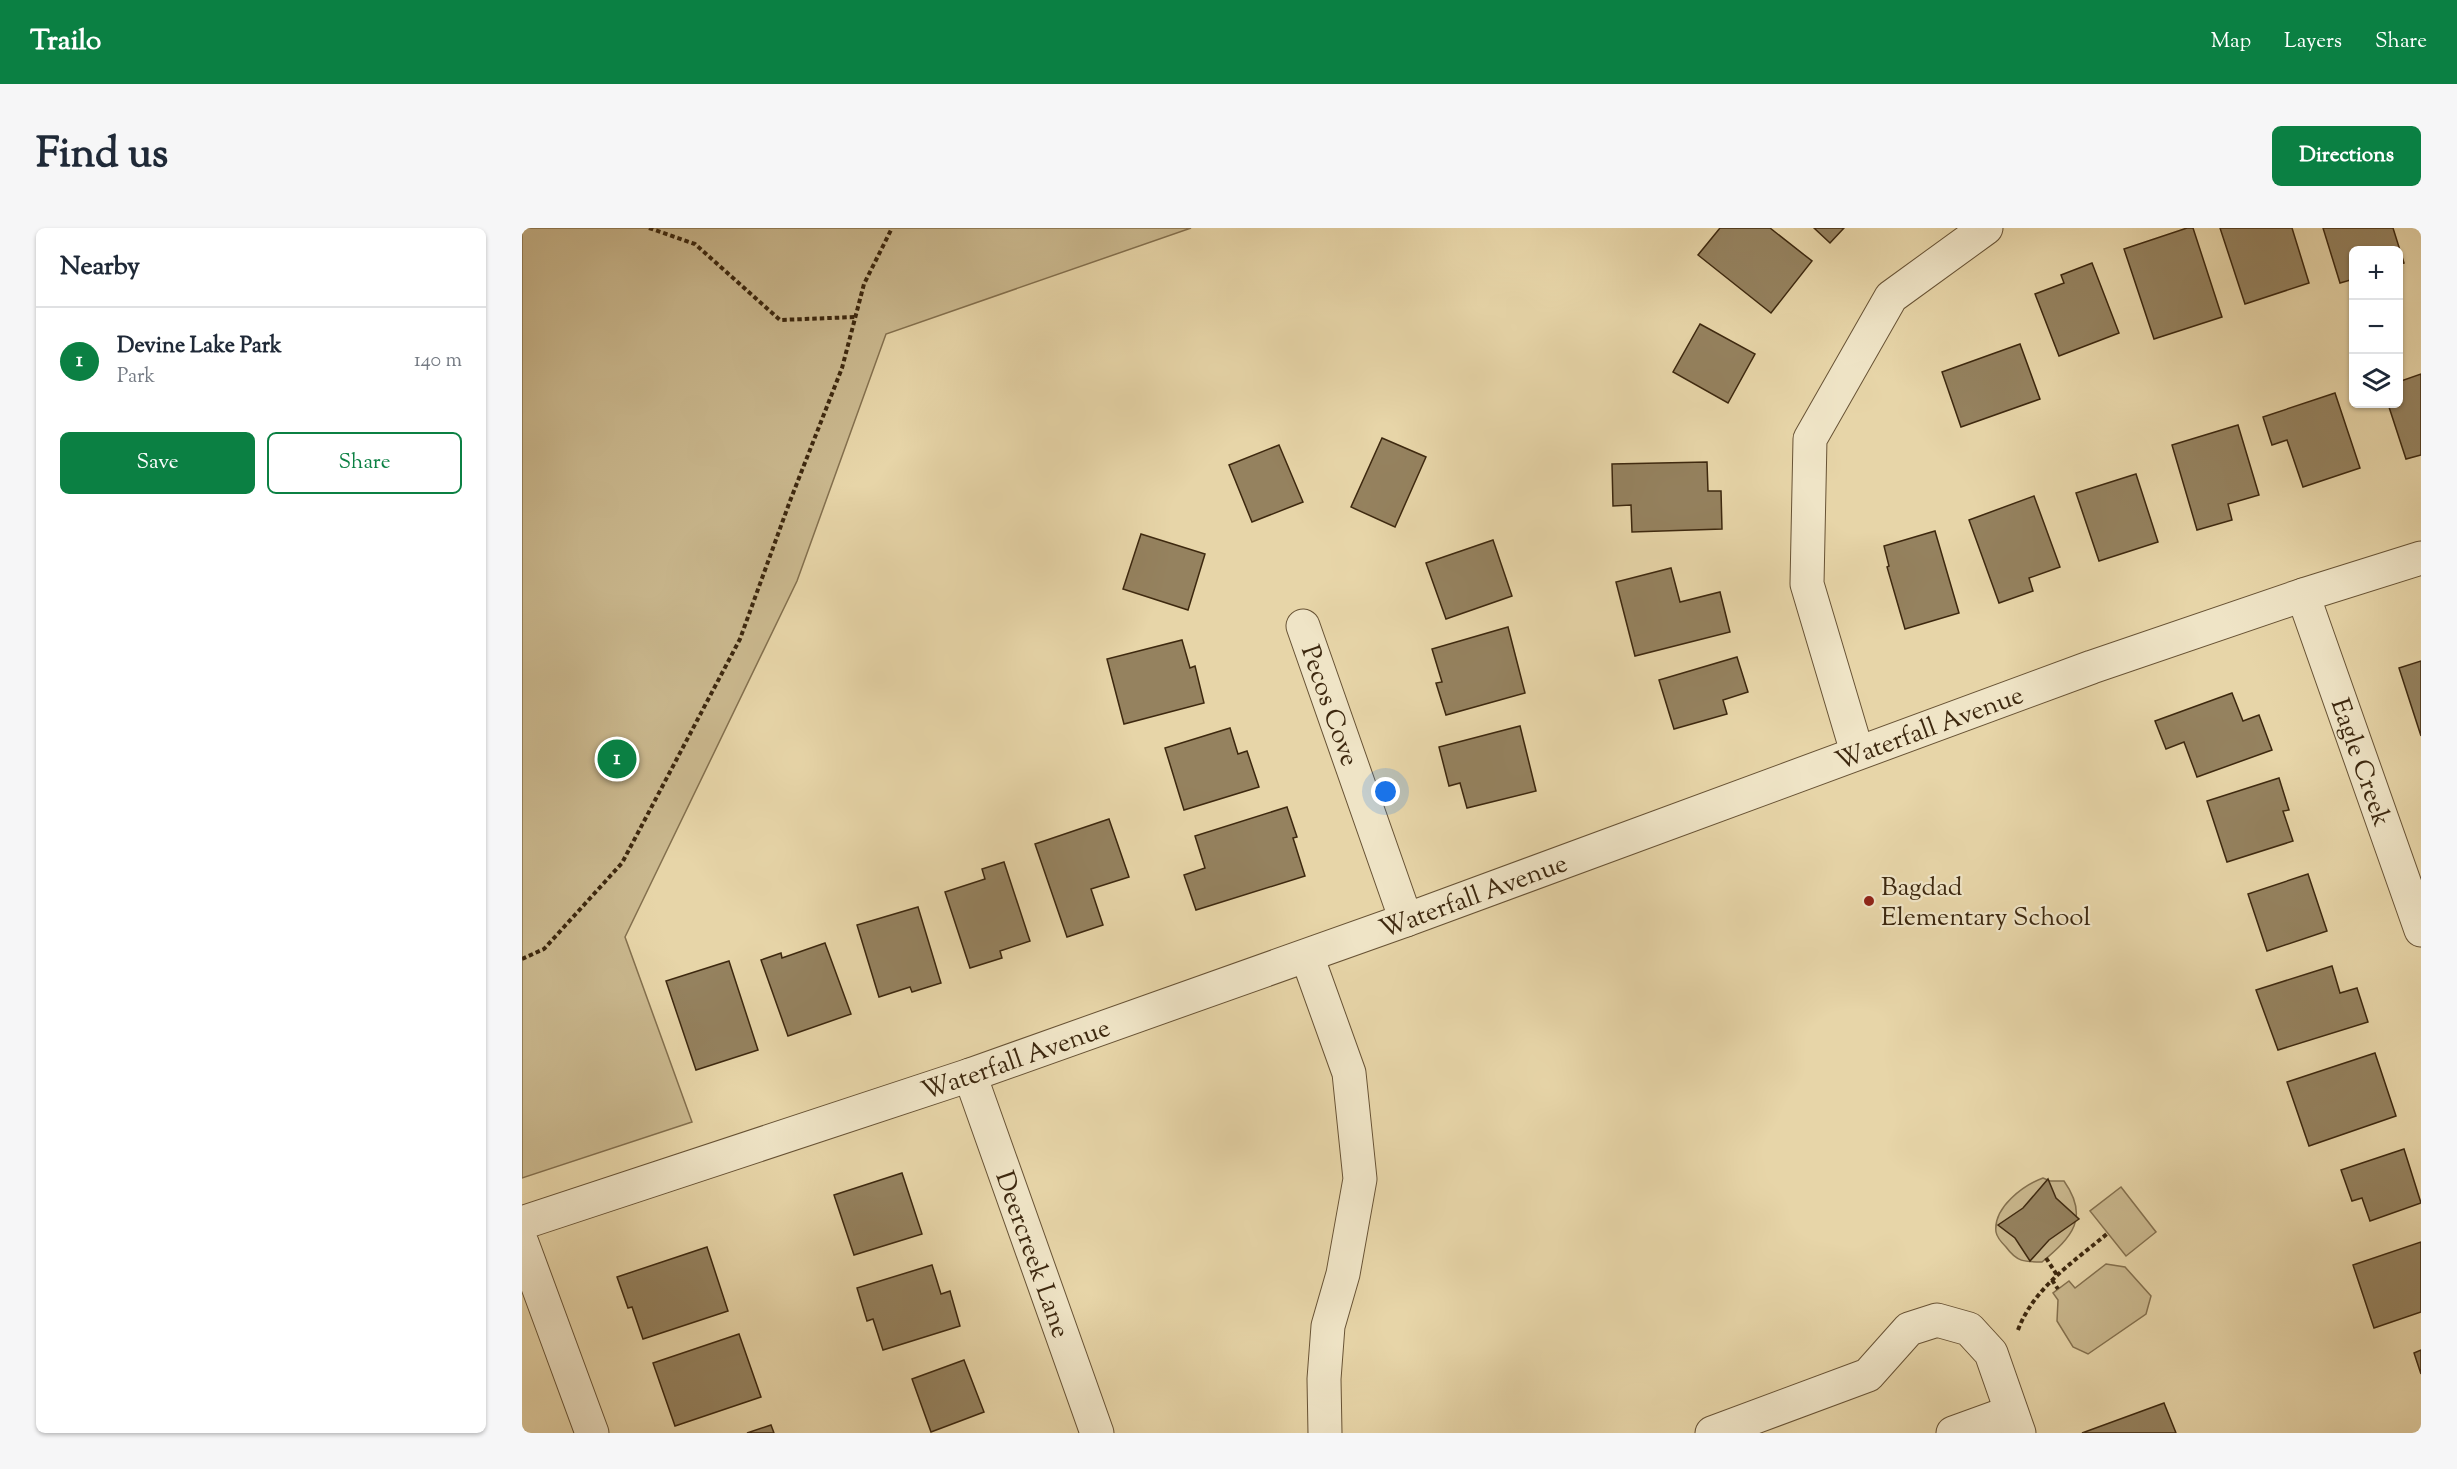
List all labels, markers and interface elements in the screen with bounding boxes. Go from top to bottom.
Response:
text: Trailo [30,22,101,62]
text: Map [2211,27,2251,57]
text: Layers [2284,27,2342,57]
text: Share [2375,27,2427,57]
text: Find us [36,126,168,186]
button: Directions [2272,126,2421,186]
map controls [2349,246,2403,408]
button: + [2349,246,2403,300]
text: Nearby [60,249,140,286]
button: − [2349,300,2403,354]
text: Devine Lake Park [117,331,282,363]
text: 1 [76,347,83,376]
text: 140 m [414,347,462,376]
button: layers [2349,354,2403,408]
text: Park [117,363,155,392]
button: Save [60,432,255,494]
button: Share [267,432,462,494]
street label: Pecos Cove [1290,640,1367,772]
street label: Waterfall Avenue [1831,678,2029,781]
street label: Eagle Creek [2320,694,2399,832]
pin: 1 [598,736,637,782]
your location [1371,777,1400,806]
street label: Waterfall Avenue [1375,846,1573,949]
place label: Bagdad Elementary School [1881,870,2091,937]
marker: Bagdad Elementary School [1862,894,1876,908]
street label: Waterfall Avenue [917,1011,1116,1111]
street label: Deercreek Lane [984,1166,1078,1344]

